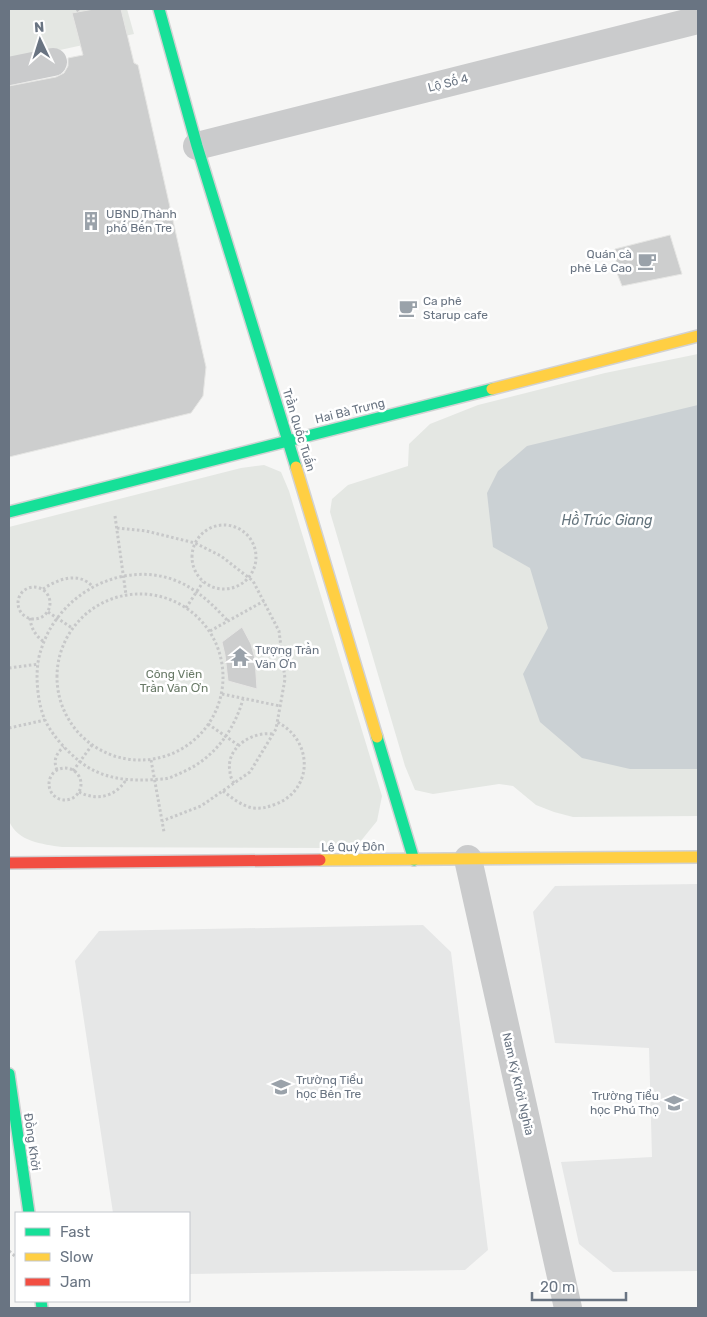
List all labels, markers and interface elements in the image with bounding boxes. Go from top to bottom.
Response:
north arrow [15,15,65,65]
text: N [34,19,45,36]
street label: Lộ Số 4 [426,71,470,95]
place label: UBND Thành phố Bến Tre [106,207,177,235]
building icon: UBND Thành phố Bến Tre [80,210,102,232]
place label: Quán cà phê Lê Cao [570,247,632,275]
cafe icon: Quán cà phê Lê Cao [636,250,658,272]
place label: Ca phê Starup cafe [423,294,488,322]
cafe icon: Ca phê Starup cafe [397,297,419,319]
street label: Trần Quốc Tuấn [280,387,319,473]
street label: Hai Bà Trưng [314,396,386,426]
water label: Hồ Trúc Giang [561,511,653,529]
place label: Tượng Trần Văn Ơn [255,642,319,671]
temple icon: Tượng Trần Văn Ơn [229,646,251,668]
park label: Công Viên Trần Văn Ơn [140,667,208,695]
street label: Lê Quý Đôn [321,839,385,855]
street label: Nam Kỳ Khởi Nghĩa [499,1031,537,1137]
place label: Trường Tiểu học Bến Tre [296,1073,363,1101]
school or university icon: Trường Tiểu học Bến Tre [270,1076,292,1098]
place label: Trường Tiểu học Phú Thọ [590,1089,659,1117]
school or university icon: Trường Tiểu học Phú Thọ [663,1092,685,1114]
street label: Đồng Khởi [21,1112,44,1172]
legend [15,1212,190,1302]
text: Fast [60,1223,90,1241]
text: Slow [60,1248,93,1266]
scale bar [532,1270,626,1302]
text: Jam [60,1273,91,1291]
text: 20 m [540,1278,575,1296]

